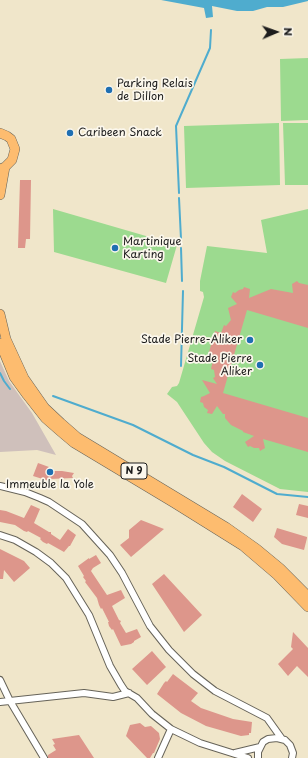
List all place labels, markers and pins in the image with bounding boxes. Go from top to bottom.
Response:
place label: Parking Relais de Dillon [117,77,193,103]
marker: Parking Relais de Dillon [104,85,114,95]
place label: Caribeen Snack [78,126,162,140]
marker: Caribeen Snack [65,128,75,138]
place label: Martinique Karting [123,235,181,261]
marker: Martinique Karting [110,243,120,253]
place label: Stade Pierre-Aliker [141,333,242,347]
marker: Stade Pierre-Aliker [245,335,255,345]
place label: Stade Pierre Aliker [187,352,252,378]
marker: Stade Pierre Aliker [255,360,265,370]
marker: Immeuble la Yole [45,467,55,477]
place label: Immeuble la Yole [6,478,94,492]

